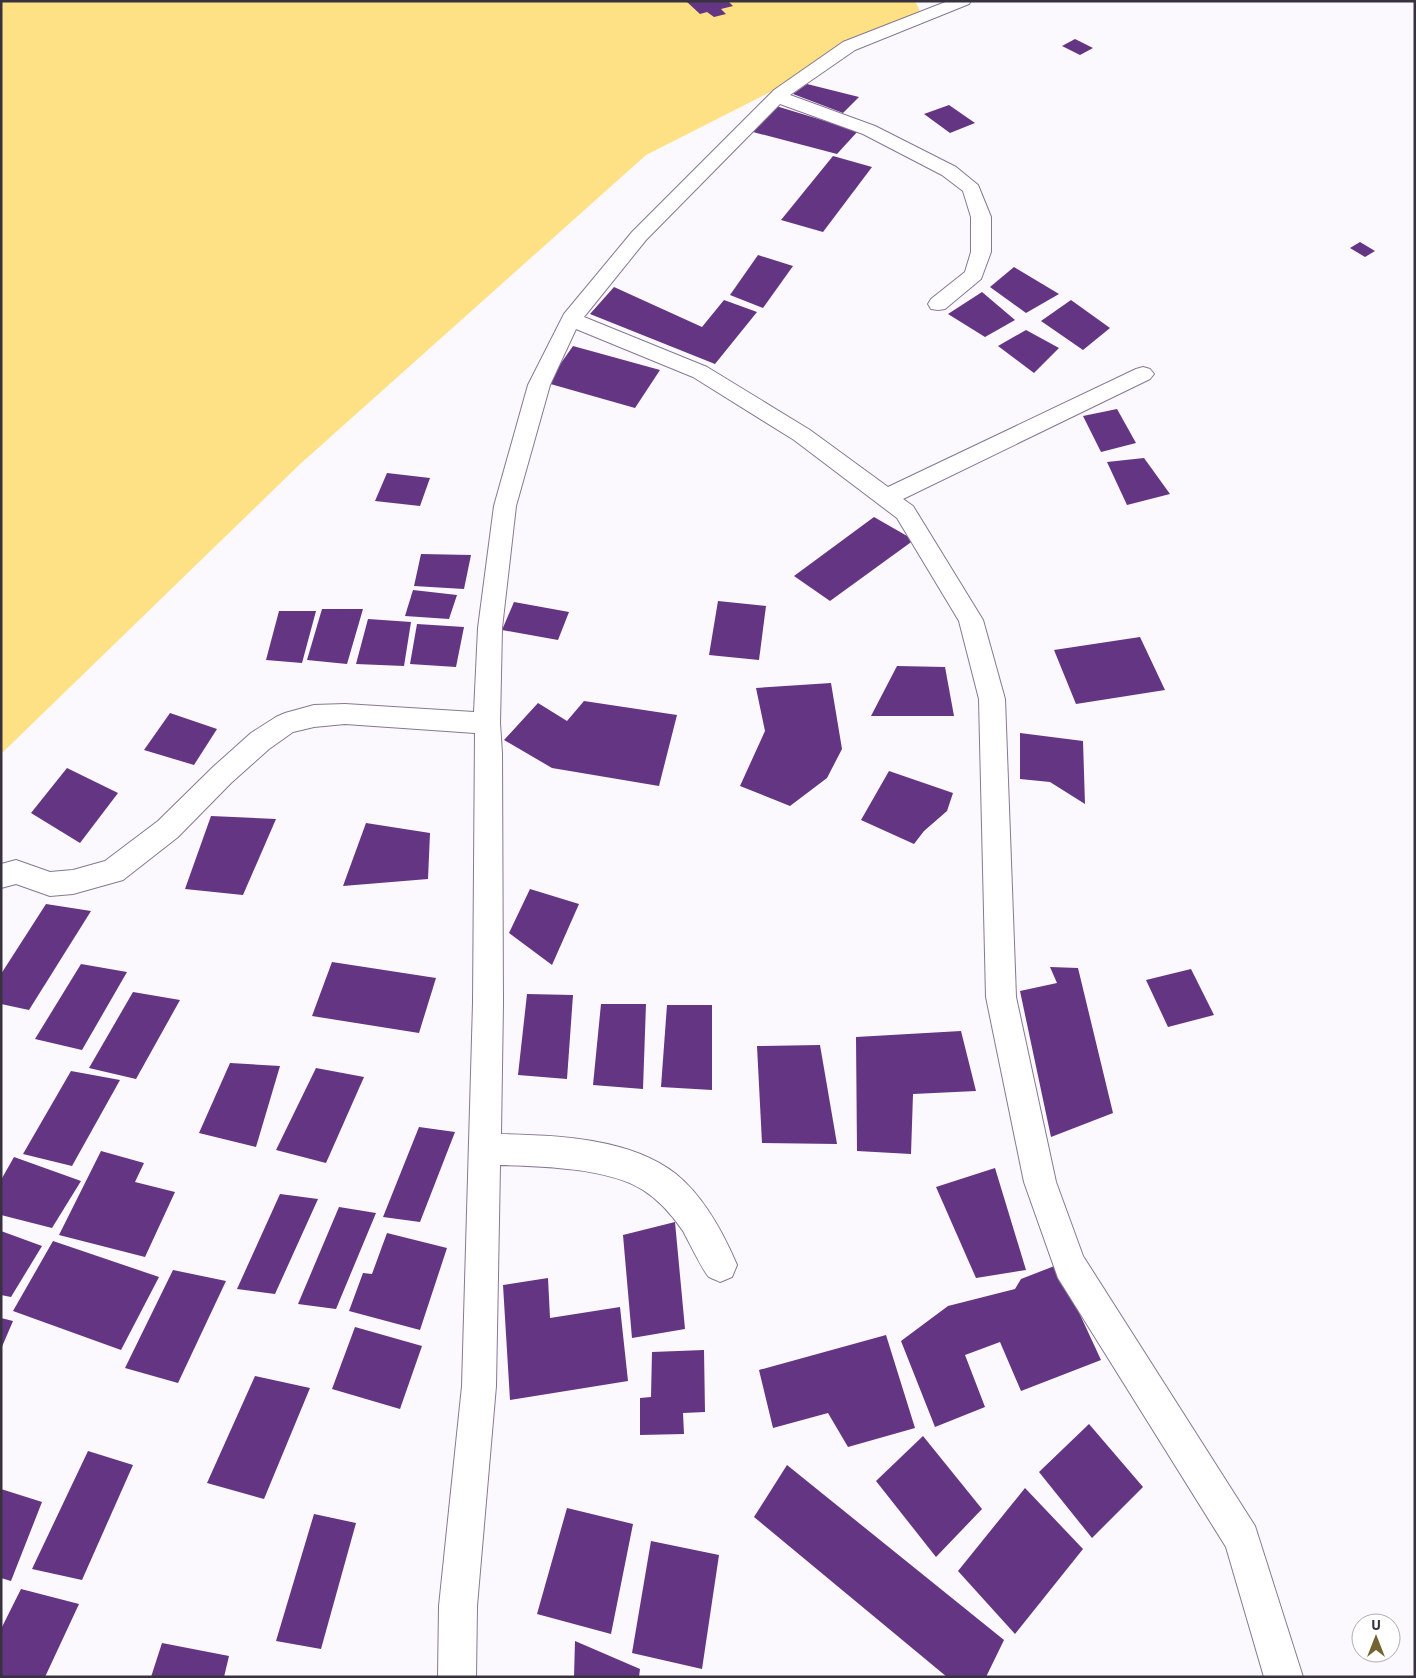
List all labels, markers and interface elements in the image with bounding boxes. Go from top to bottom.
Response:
north arrow [1351,1613,1401,1663]
text: U [1371,1616,1381,1634]

